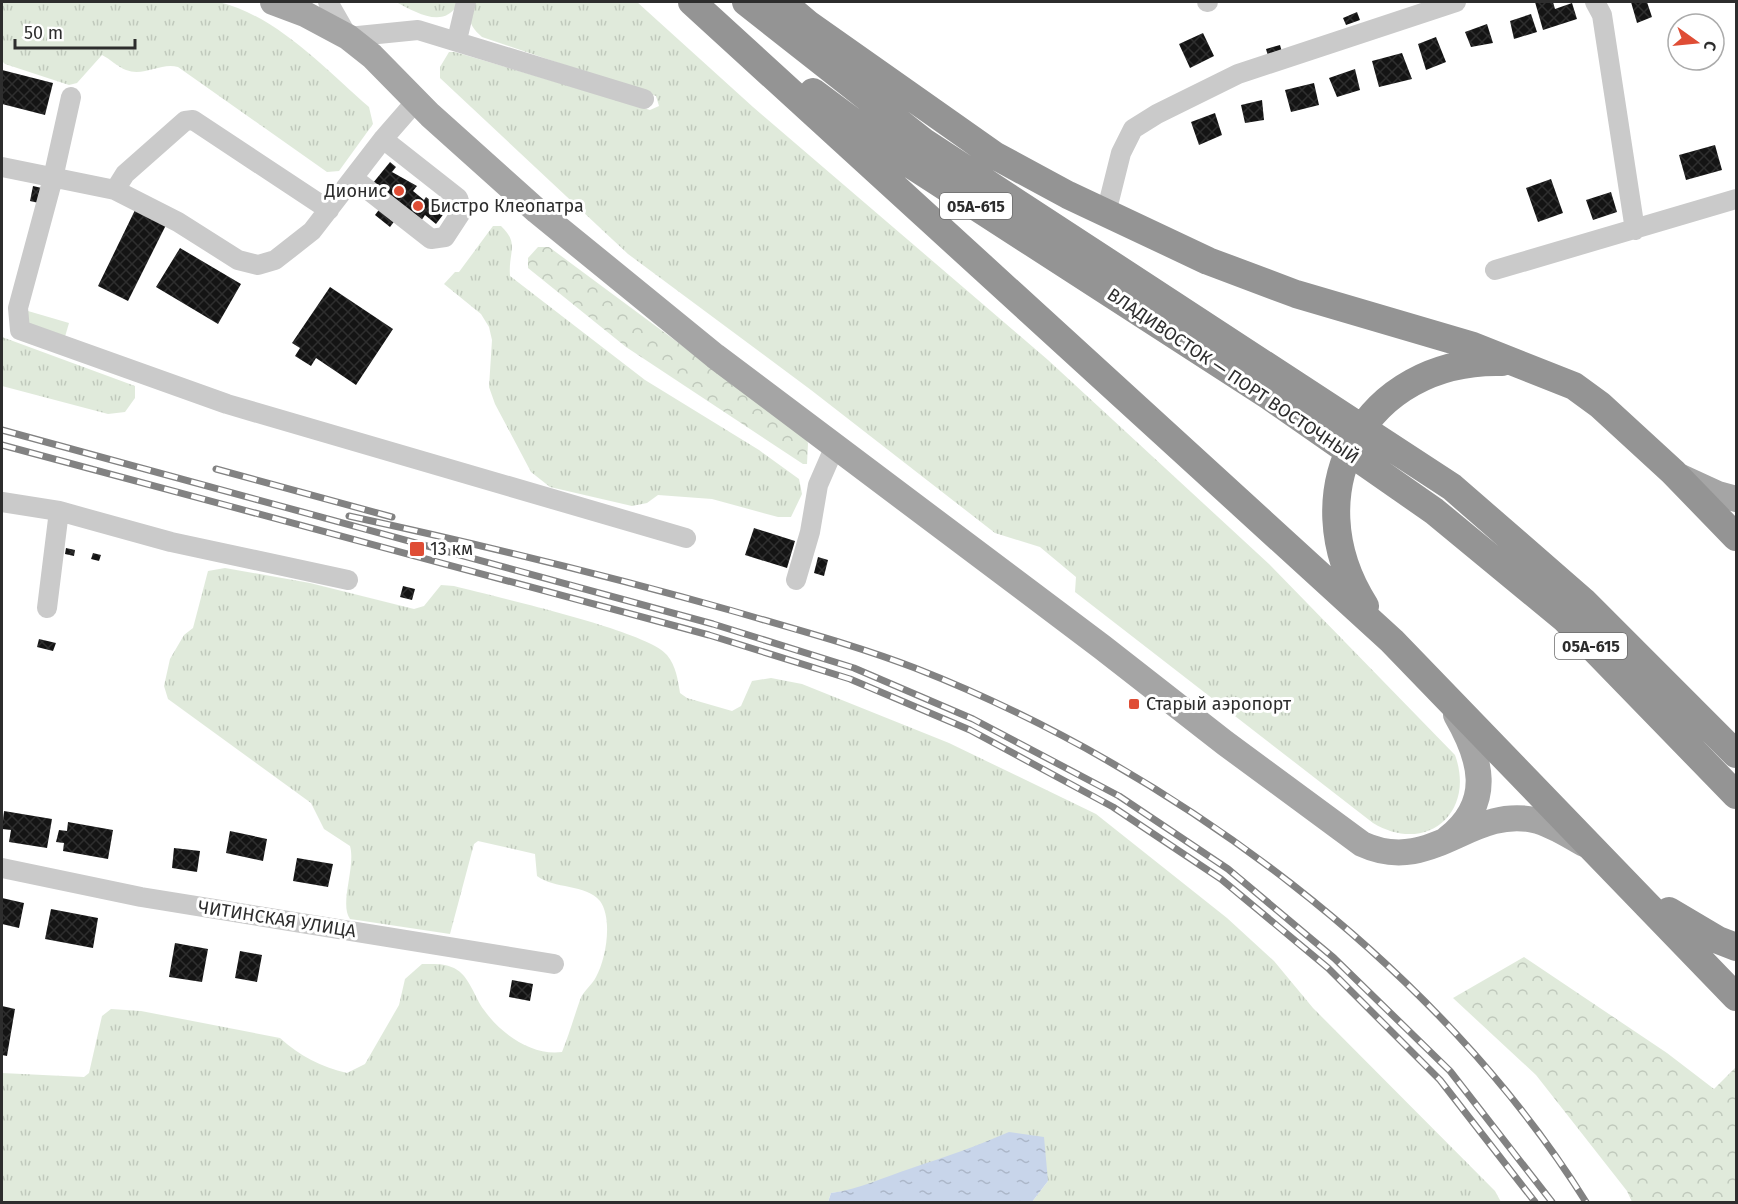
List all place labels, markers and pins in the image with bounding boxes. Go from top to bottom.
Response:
place label: Дионис [324,180,387,202]
marker: Дионис [392,184,406,198]
place label: Бистро Клеопатра [430,195,584,217]
marker: Бистро Клеопатра [411,199,425,213]
place label: 13 км [430,538,473,560]
marker: 13 км [408,540,426,558]
place label: Старый аэропорт [1146,693,1292,715]
marker: Старый аэропорт [1127,697,1141,711]

